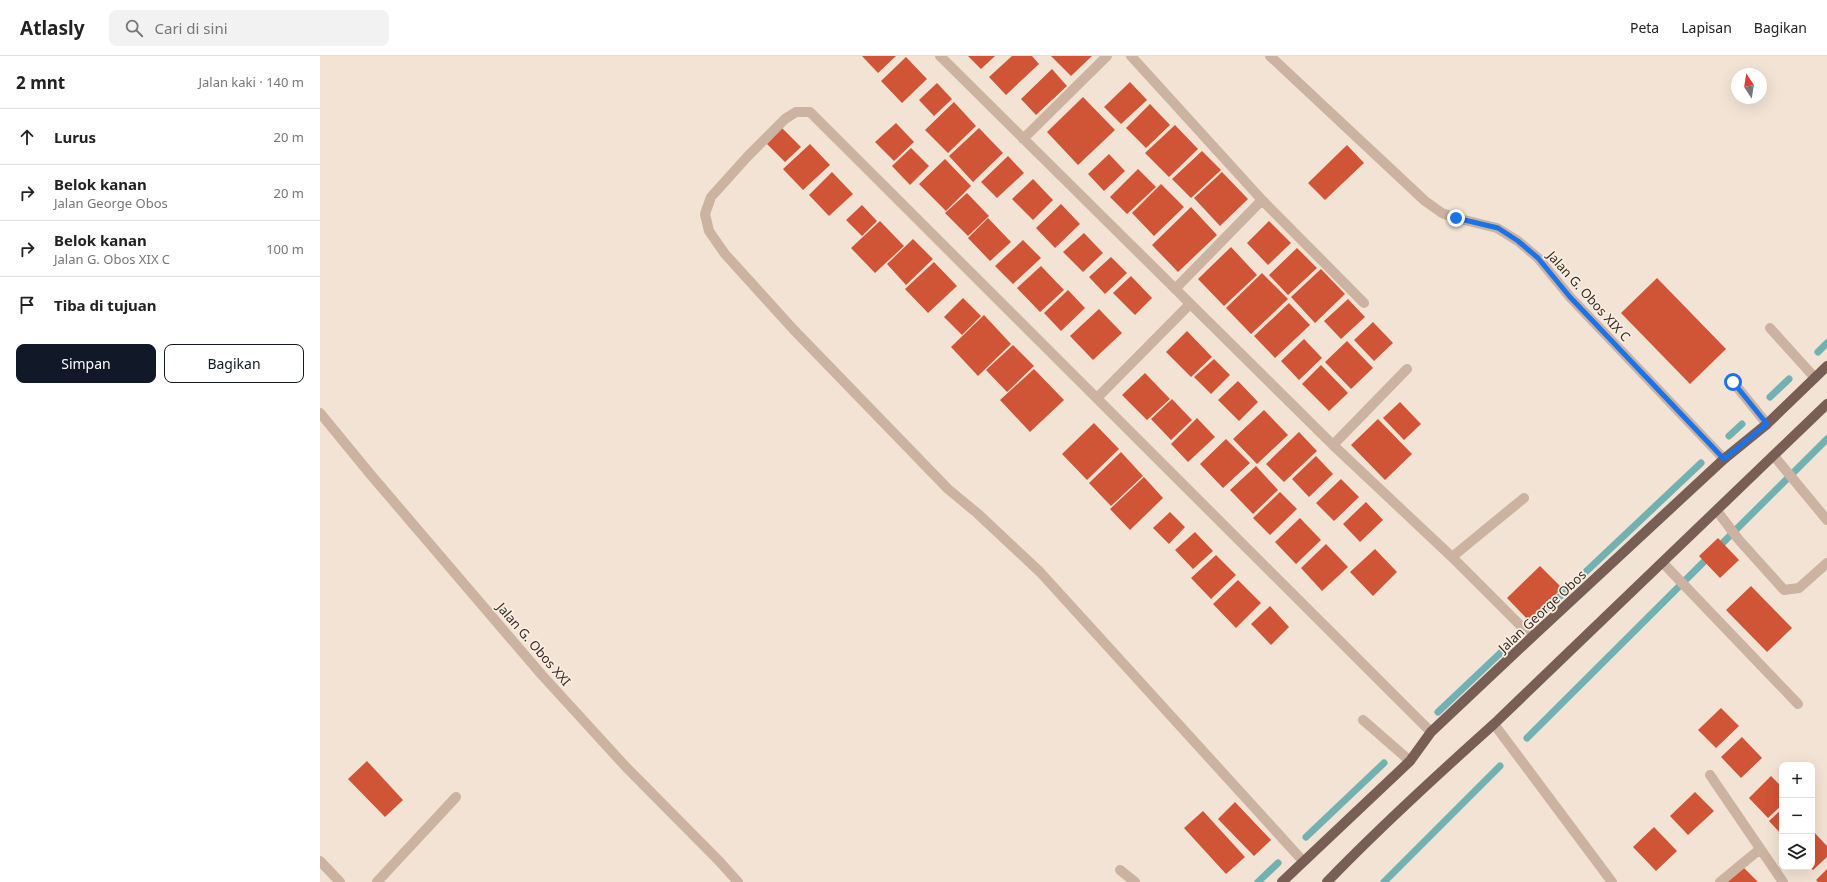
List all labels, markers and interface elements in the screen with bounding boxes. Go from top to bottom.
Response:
search box [109,10,389,46]
text: Atlasly [20,15,85,41]
icon: search [123,17,145,39]
text: Cari di sini [155,18,228,38]
text: Peta [1630,18,1659,37]
text: Lapisan [1681,18,1732,37]
text: Bagikan [1754,18,1807,37]
north arrow [1731,68,1767,104]
text: 2 mnt [16,71,65,94]
text: Jalan kaki · 140 m [198,73,304,91]
icon: ahead [16,126,38,148]
text: Lurus [54,127,96,147]
text: 20 m [274,128,304,146]
text: Belok kanan [54,174,147,194]
icon: right [16,182,38,204]
text: 20 m [274,184,304,202]
text: Jalan George Obos [54,194,168,212]
route end [1447,209,1465,227]
text: Belok kanan [54,230,147,250]
icon: right [16,238,38,260]
text: 100 m [266,240,304,258]
street label: Jalan G. Obos XIX C [1542,245,1635,345]
text: Jalan G. Obos XIX C [54,250,170,268]
icon: arrive [16,294,38,316]
text: Tiba di tujuan [54,295,157,315]
button: Simpan [16,344,156,383]
button: Bagikan [164,344,304,383]
route start [1724,373,1742,391]
street label: Jalan George Obos [1493,566,1590,658]
street label: Jalan G. Obos XXI [492,597,575,689]
map controls [1779,762,1815,870]
button: + [1779,762,1815,798]
button: − [1779,798,1815,834]
button: layers [1779,834,1815,870]

